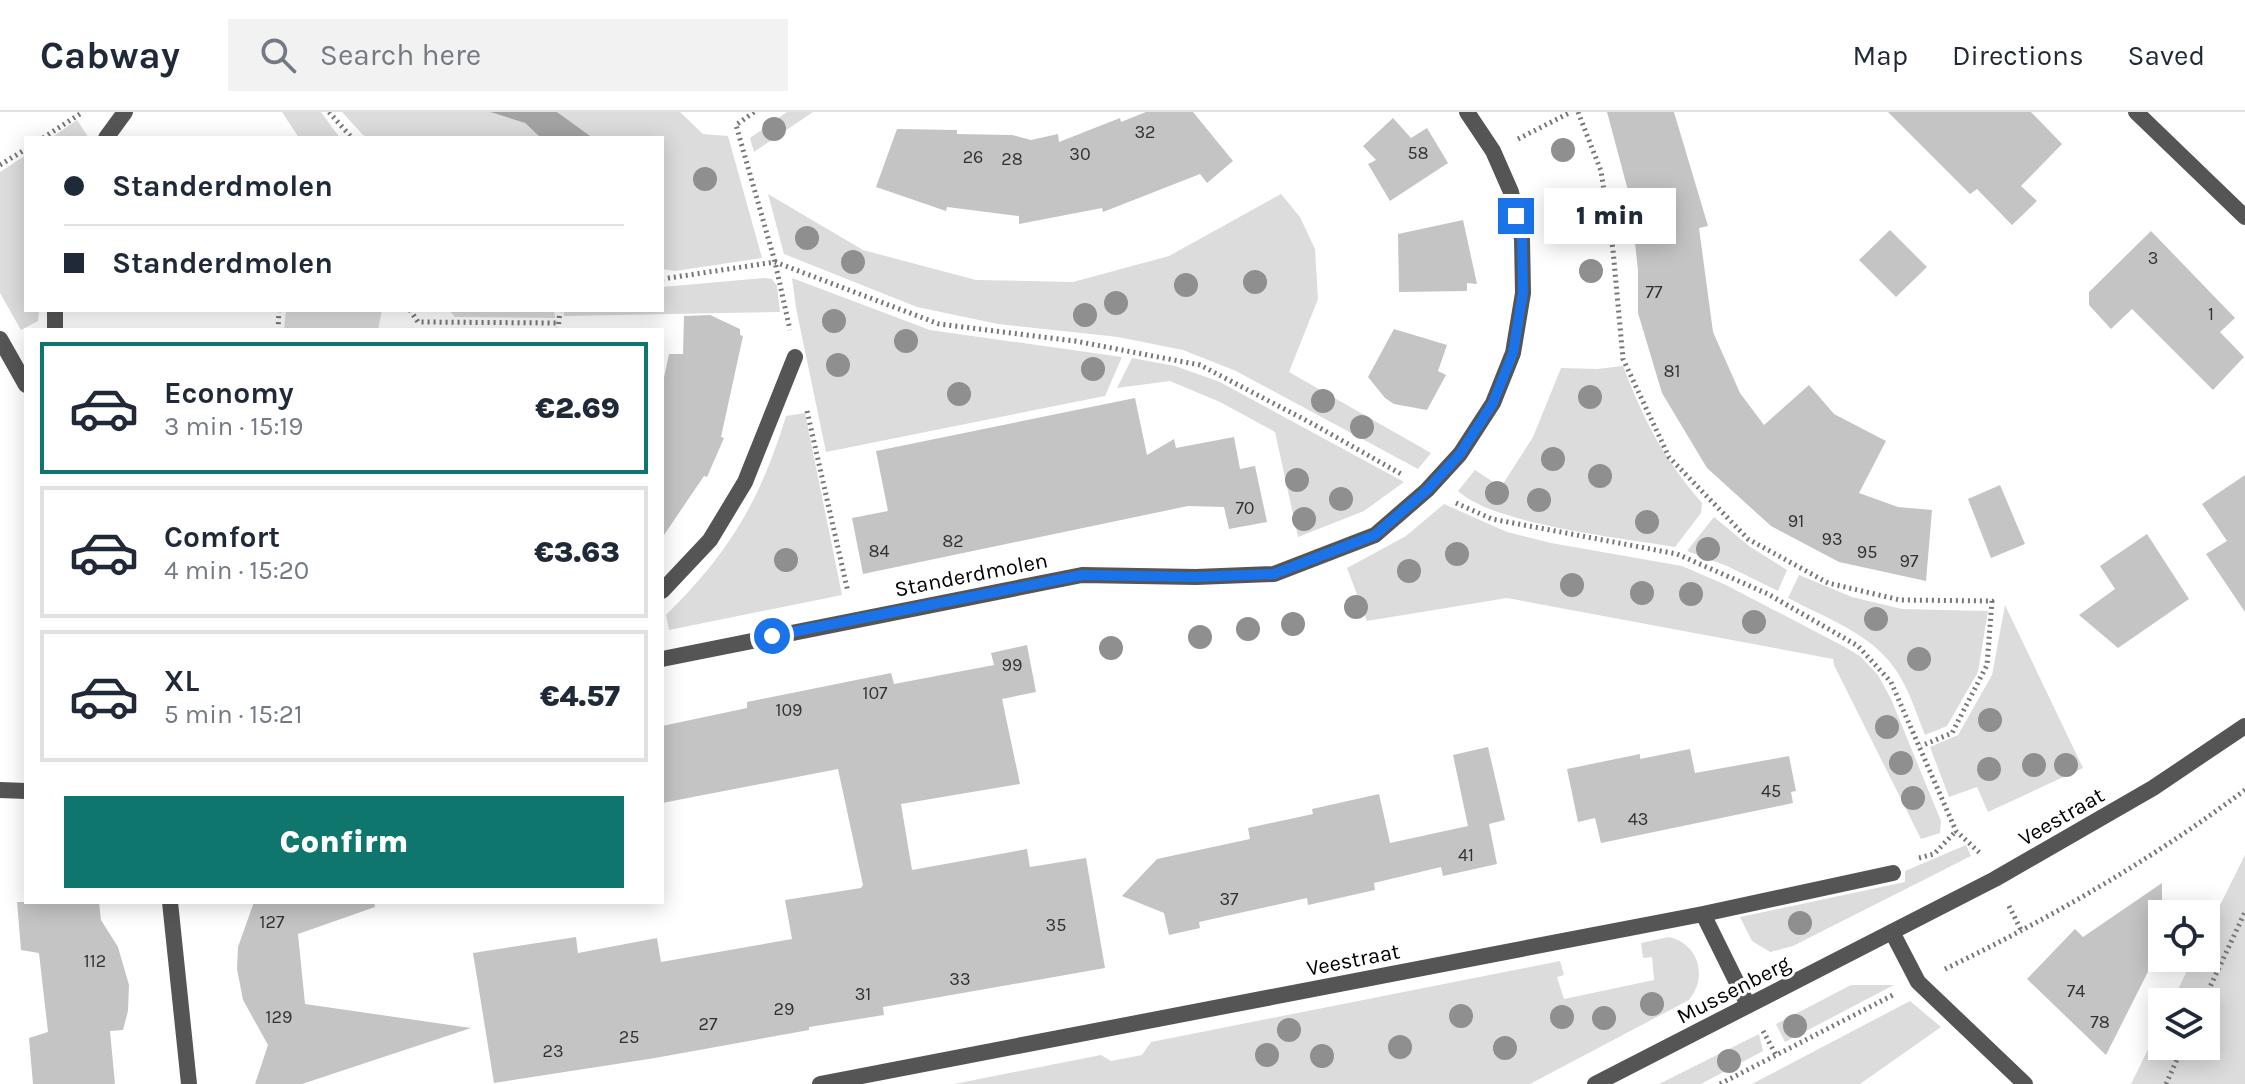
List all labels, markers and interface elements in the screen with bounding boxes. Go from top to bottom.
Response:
search box [228,19,788,91]
text: Cabway [40,33,180,78]
icon: search [256,33,300,77]
text: Search here [320,37,481,73]
text: Map [1853,39,1908,72]
text: Directions [1952,39,2084,72]
text: Saved [2128,39,2205,72]
house number: 32 [1134,121,1156,143]
house number: 58 [1407,142,1429,164]
house number: 30 [1069,143,1091,165]
house number: 26 [963,146,983,168]
house number: 28 [1001,148,1023,170]
text: Standerdmolen [112,168,333,204]
callout: 1 min [1544,188,1676,244]
route end [1498,198,1534,234]
text: 1 min [1576,200,1644,231]
text: Standerdmolen [112,245,333,281]
house number: 3 [2148,247,2158,269]
house number: 77 [1646,281,1663,303]
house number: 1 [2208,303,2214,325]
house number: 81 [1663,360,1681,382]
icon: car [68,372,140,444]
text: Economy [164,375,294,411]
text: €2.69 [535,390,620,426]
text: 3 min · 15:19 [164,411,303,442]
house number: 70 [1235,497,1255,519]
house number: 91 [1788,510,1804,532]
icon: car [68,516,140,588]
text: Comfort [164,519,280,555]
house number: 93 [1821,528,1843,550]
house number: 82 [942,530,964,552]
text: €3.63 [534,534,620,570]
house number: 84 [868,540,890,562]
house number: 95 [1857,541,1877,563]
street label: Standerdmolen [892,547,1050,603]
house number: 97 [1900,550,1919,572]
text: 4 min · 15:20 [164,555,309,586]
route start [754,618,790,654]
house number: 99 [1002,654,1022,676]
icon: car [68,660,140,732]
text: XL [164,663,199,699]
text: €4.57 [540,678,620,714]
house number: 107 [862,682,888,704]
text: 5 min · 15:21 [164,699,303,730]
house number: 109 [775,699,803,721]
house number: 45 [1761,780,1781,802]
street label: Veestraat [2014,782,2109,852]
button: Confirm [64,796,624,888]
house number: 43 [1628,808,1648,830]
house number: 41 [1458,844,1474,866]
house number: 37 [1219,888,1239,910]
map controls [2148,900,2220,1060]
button: locate [2148,900,2220,972]
house number: 127 [260,911,285,933]
house number: 35 [1046,914,1066,936]
street label: Veestraat [1304,938,1402,982]
house number: 112 [84,950,106,972]
street label: Mussenberg [1672,950,1795,1030]
house number: 33 [949,968,971,990]
house number: 74 [2067,980,2085,1002]
house number: 31 [855,983,871,1005]
button: layers [2148,988,2220,1060]
house number: 29 [774,998,794,1020]
house number: 129 [266,1006,292,1028]
house number: 78 [2090,1011,2110,1033]
house number: 27 [699,1013,718,1035]
house number: 25 [619,1026,639,1048]
house number: 23 [542,1040,564,1062]

